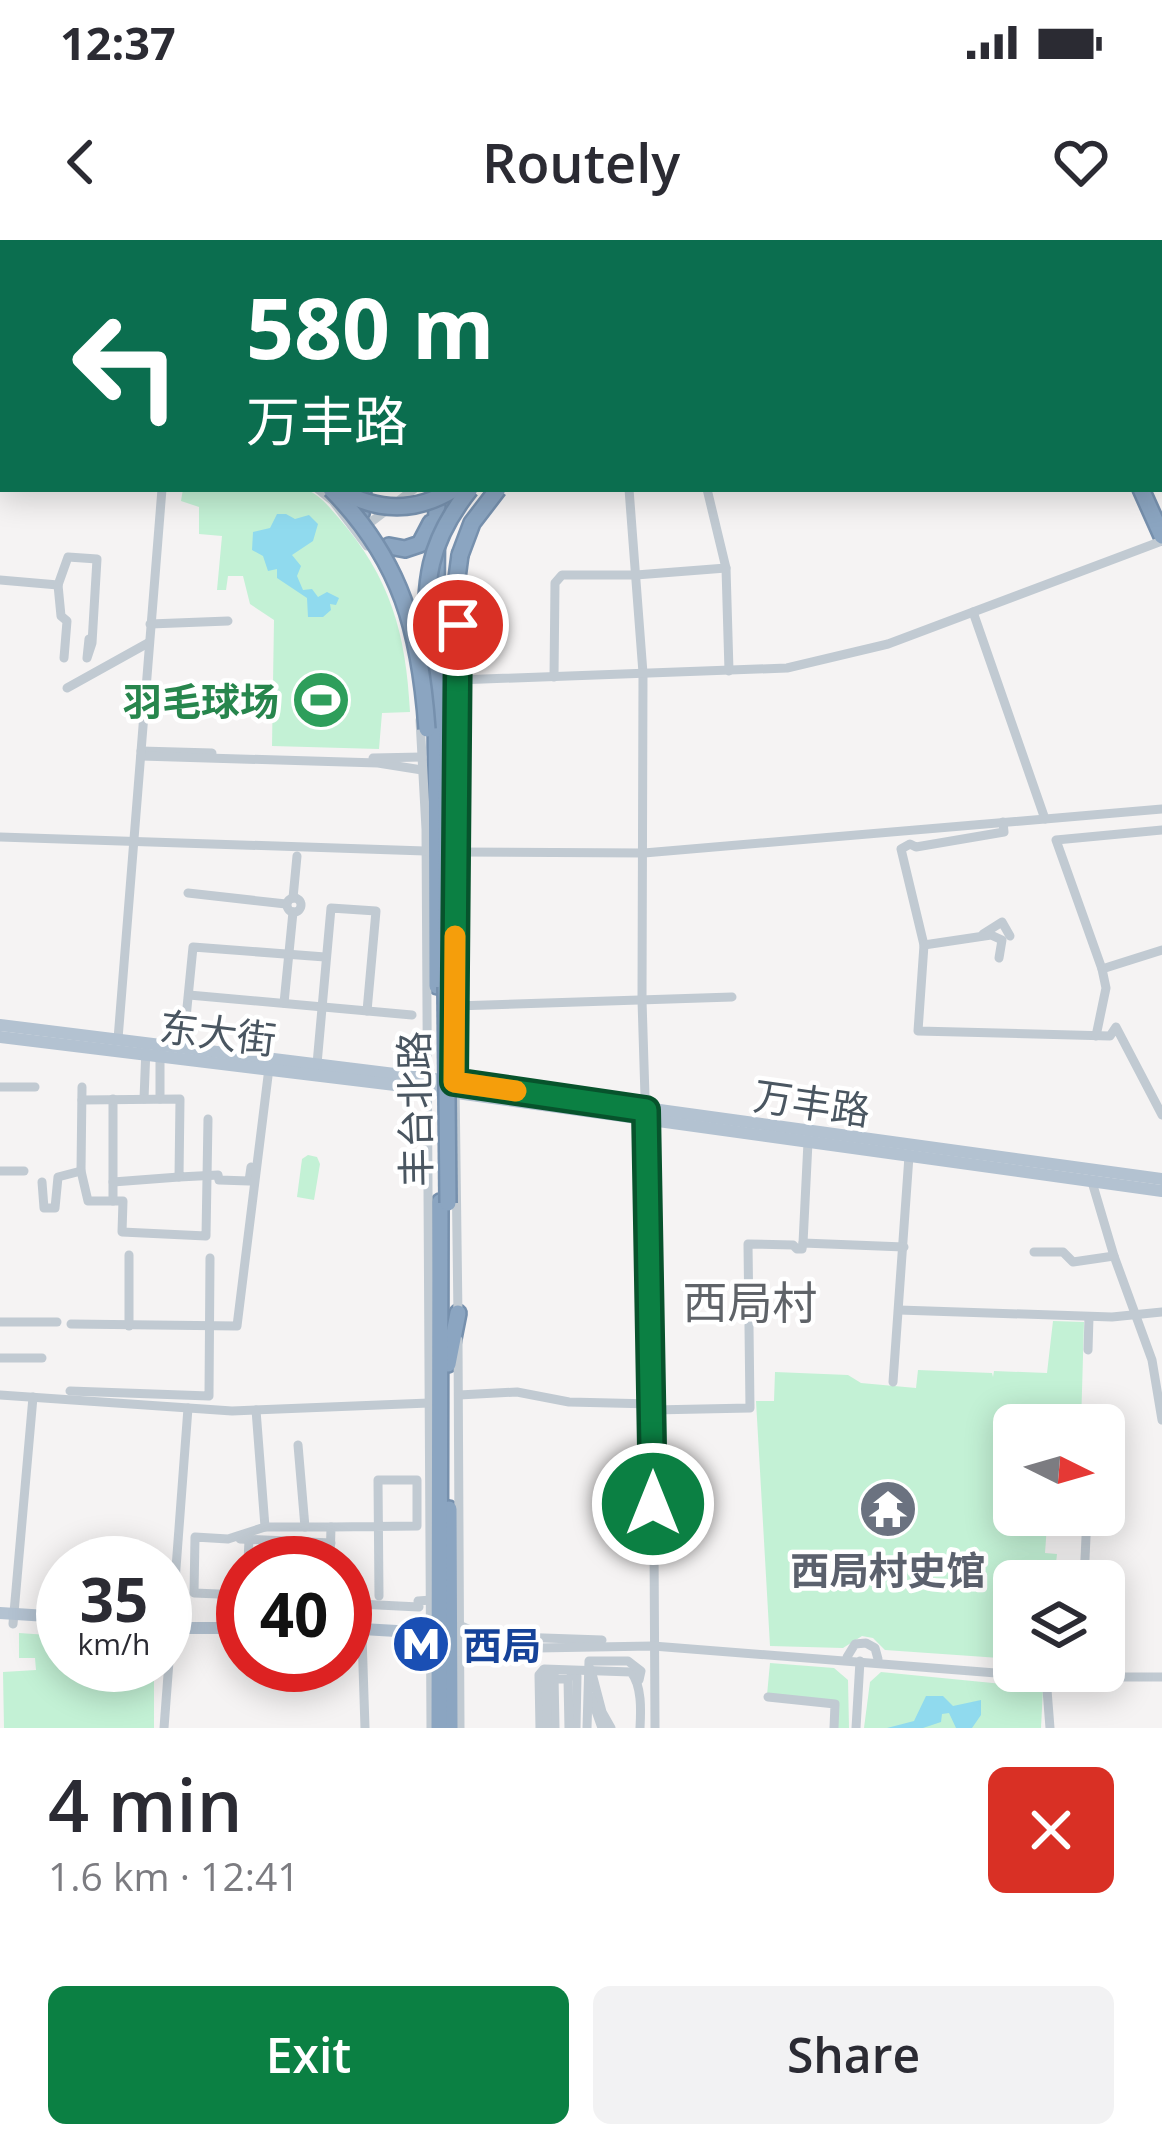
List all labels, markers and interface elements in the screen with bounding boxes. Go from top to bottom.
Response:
text: 12:37 [60,12,176,73]
text: Routely [482,125,680,199]
icon: back [48,129,114,195]
icon: heart [1048,129,1114,195]
text: 580 m [246,269,494,384]
icon: left [48,288,204,444]
text: 万丰路 [246,383,408,457]
pin [407,574,509,676]
icon: arrive [425,592,491,658]
sports icon: 羽毛球场 [290,669,352,731]
place label: 羽毛球场 [123,674,279,727]
street label: 东大街 [157,999,279,1065]
street label: 丰台北路 [386,1031,442,1187]
street label: 万丰路 [750,1068,874,1136]
district label: 西局村 [682,1271,818,1332]
north arrow [993,1404,1125,1536]
map controls [993,1404,1125,1692]
position arrow [590,1441,716,1567]
temple icon: 西局村史馆 [857,1478,919,1540]
speed limit sign: 40 [216,1536,372,1692]
place label: 西局村史馆 [790,1543,986,1596]
text: 35 [80,1558,148,1640]
button: layers [993,1560,1125,1692]
metro station icon: 西局 [390,1613,452,1675]
place label: 西局 [463,1618,541,1671]
text: km/h [78,1623,150,1664]
text: 4 min [48,1755,242,1853]
button: close [988,1767,1114,1893]
text: 1.6 km · 12:41 [48,1849,300,1902]
button: Exit [48,1986,569,2124]
button: Share [593,1986,1114,2124]

